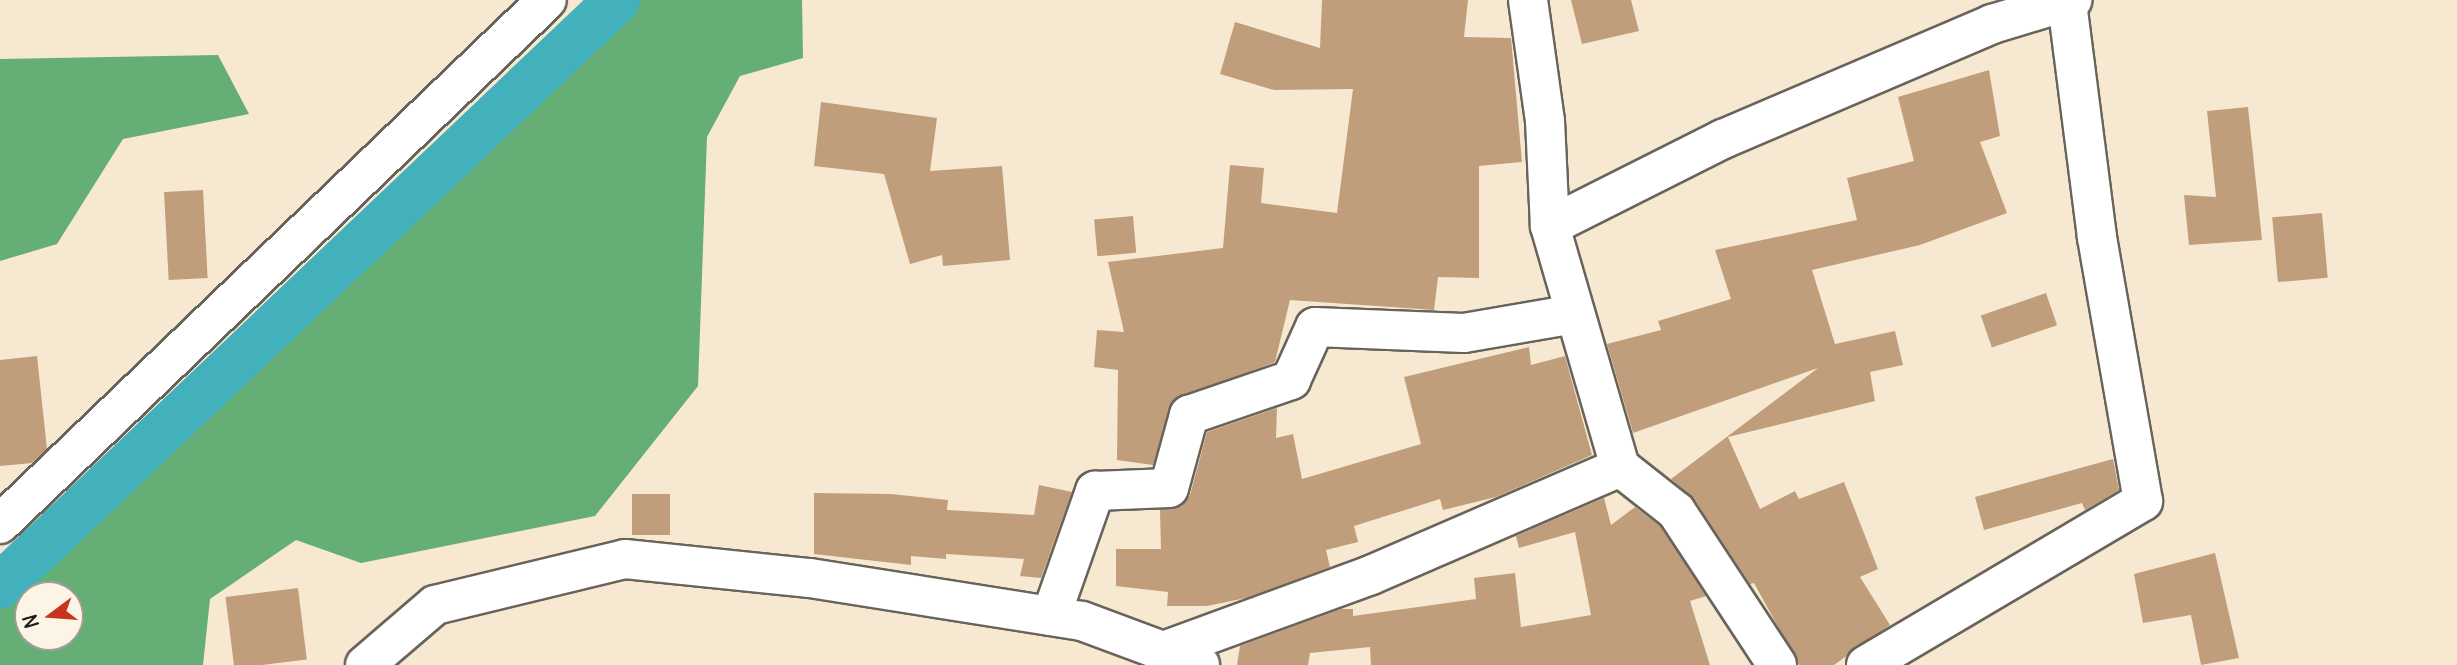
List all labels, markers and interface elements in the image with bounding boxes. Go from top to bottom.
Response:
north arrow [14,581,84,651]
text: N [17,612,44,631]

